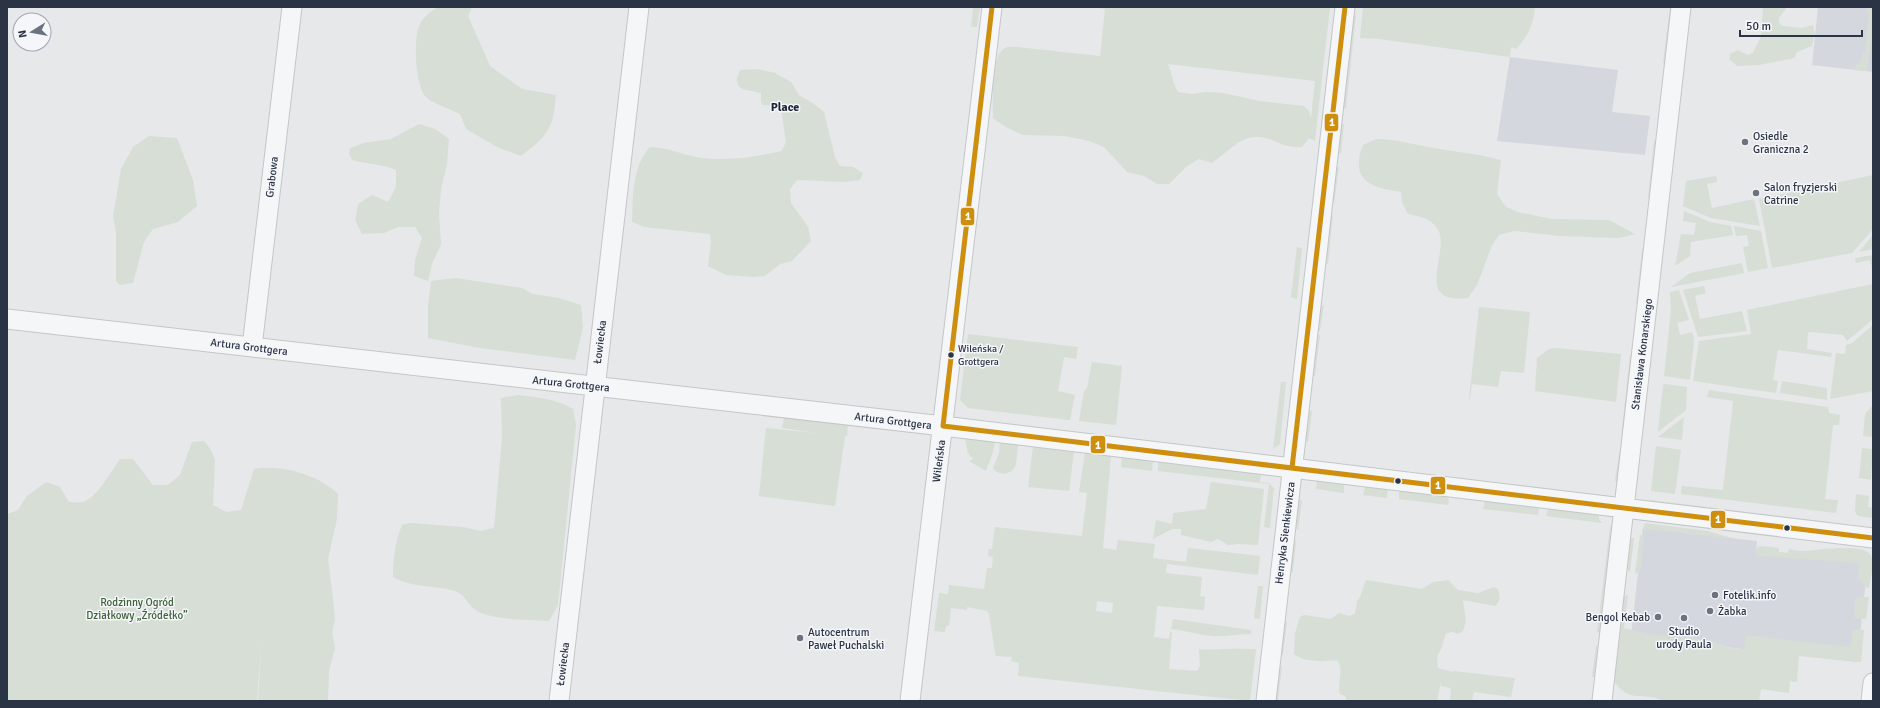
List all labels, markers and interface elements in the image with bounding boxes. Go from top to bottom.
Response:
north arrow [12,12,52,52]
scale bar [1740,12,1862,38]
text: 50 m [1746,19,1771,34]
text: N [16,29,30,39]
district label: Place [771,100,799,115]
line badge: 1 [1324,113,1339,132]
text: 1 [1329,116,1335,129]
place label: Osiedle Graniczna 2 [1753,130,1809,156]
marker: Osiedle Graniczna 2 [1740,137,1750,147]
street label: Grabowa [263,155,281,198]
place label: Salon fryzjerski Catrine [1764,181,1837,207]
marker: Salon fryzjerski Catrine [1751,188,1761,198]
line badge: 1 [960,207,975,226]
text: 1 [965,210,971,223]
street label: Stanisława Konarskiego [1629,297,1655,411]
street label: Łowiecka [591,319,609,365]
street label: Artura Grottgera [210,336,289,358]
place label: Wileńska / Grottgera [958,343,1004,368]
marker: Wileńska / Grottgera [946,350,956,360]
street label: Artura Grottgera [532,373,611,395]
street label: Artura Grottgera [854,410,933,432]
line badge: 1 [1090,435,1106,454]
street label: Wileńska [930,439,948,483]
text: 1 [1095,439,1101,452]
unlabelled marker [1393,476,1403,486]
line badge: 1 [1430,476,1446,495]
text: 1 [1435,479,1441,492]
street label: Henryka Sienkiewicza [1272,481,1298,585]
line badge: 1 [1710,510,1726,529]
text: 1 [1715,513,1721,526]
unlabelled marker [1782,523,1792,533]
place label: Fotelik.info [1723,589,1776,602]
marker: Fotelik.info [1710,590,1720,600]
park label: Rodzinny Ogród Działkowy „Źródełko” [86,596,188,622]
place label: Żabka [1718,604,1747,618]
marker: Żabka [1705,606,1715,616]
place label: Bengol Kebab [1586,611,1650,624]
marker: Bengol Kebab [1653,612,1663,622]
marker: Studio urody Paula [1679,613,1689,623]
place label: Studio urody Paula [1656,625,1712,651]
place label: Autocentrum Paweł Puchalski [808,626,884,652]
marker: Autocentrum Paweł Puchalski [795,633,805,643]
street label: Łowiecka [554,641,572,687]

